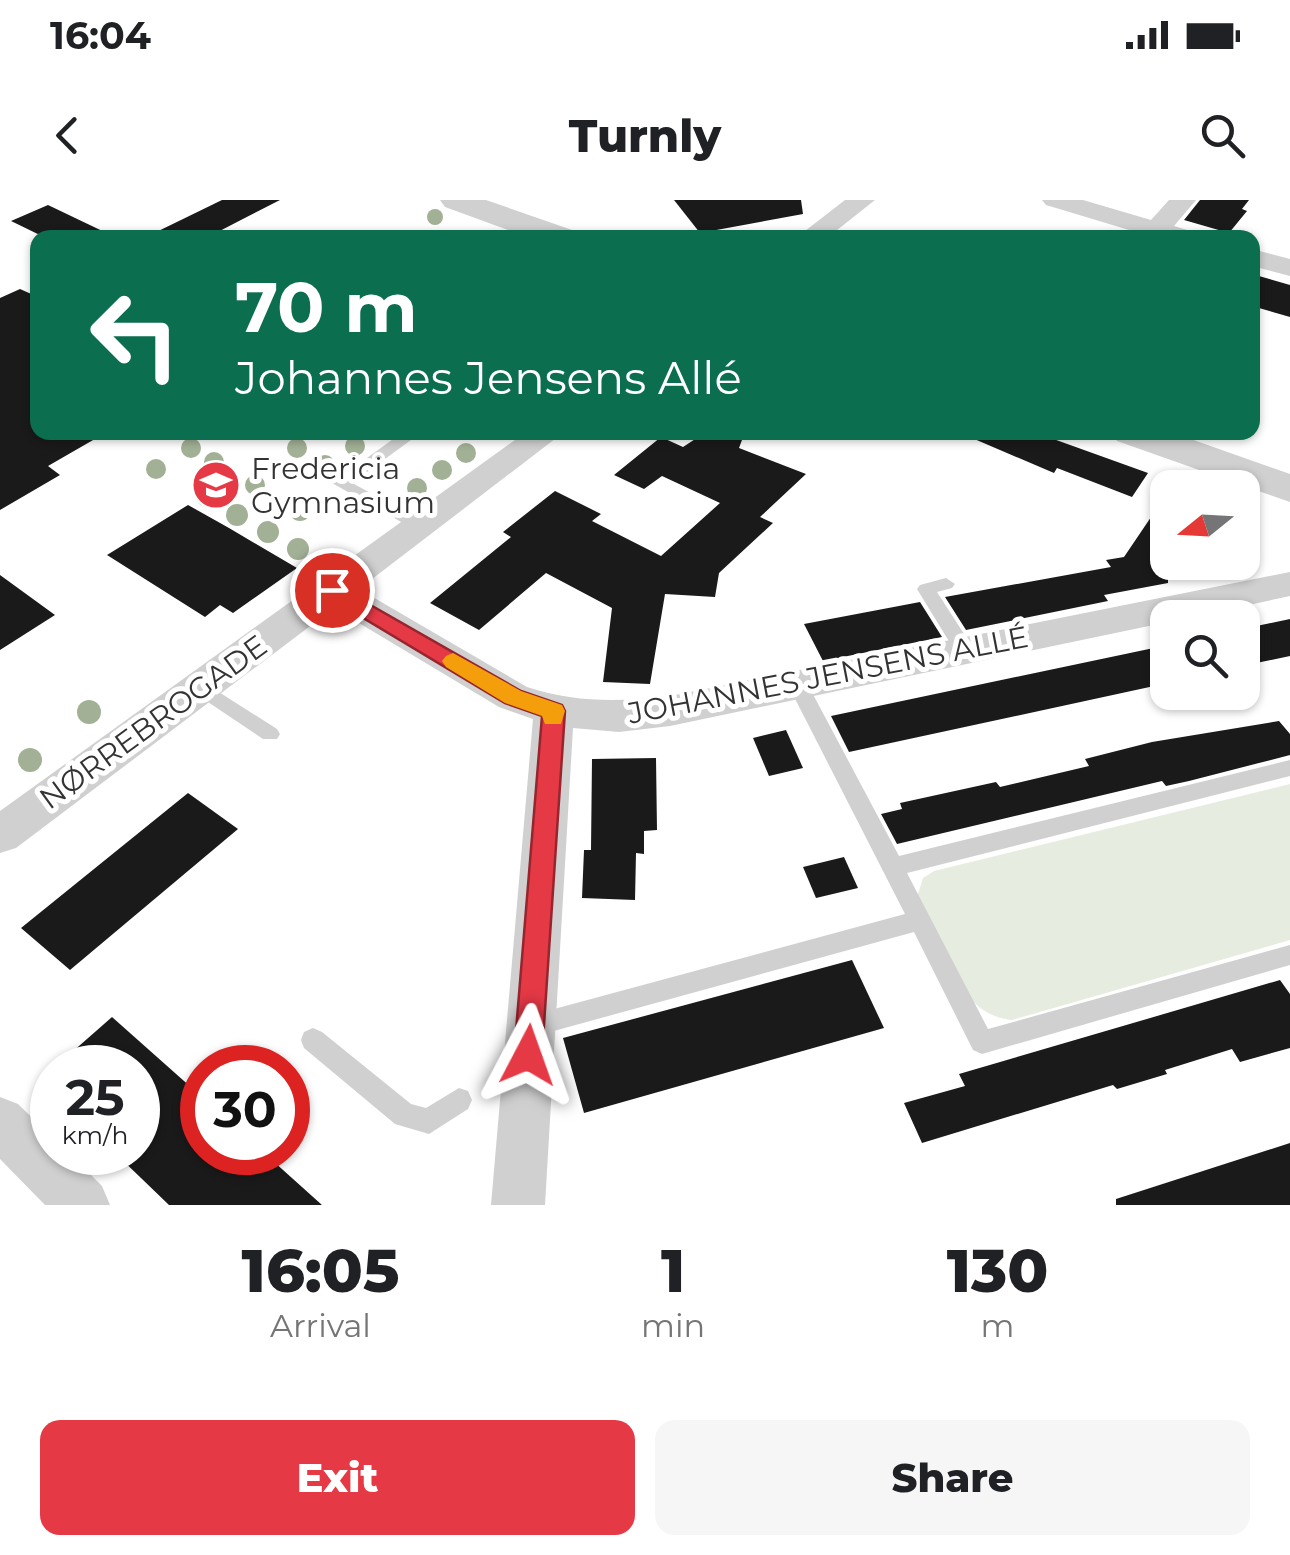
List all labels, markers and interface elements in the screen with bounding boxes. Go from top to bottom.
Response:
text: 16:04 [50,12,151,59]
icon: back [40,108,95,163]
text: Turnly [569,108,721,163]
icon: search [1195,108,1250,163]
text: 70 m [235,264,418,350]
icon: left [70,270,200,400]
text: Johannes Jensens Allé [235,350,742,405]
place label: Fredericia Gymnasium [251,450,435,521]
school or university icon: Fredericia Gymnasium [190,459,242,511]
north arrow [1150,470,1260,580]
map controls [1150,470,1260,710]
pin [290,548,375,633]
icon: arrive [305,563,360,618]
button: search [1150,600,1260,710]
street label: JOHANNES JENSENS ALLÉ [624,618,1031,732]
street label: NØRREBROGADE [32,627,274,817]
position arrow [476,1003,580,1107]
speed limit sign: 30 [180,1045,310,1175]
text: 25 [65,1067,125,1128]
text: km/h [62,1120,128,1150]
text: 16:05 [242,1234,399,1307]
text: 1 [661,1234,685,1307]
text: 130 [947,1234,1048,1307]
text: Arrival [270,1306,371,1345]
text: min [641,1306,705,1345]
text: m [981,1306,1015,1345]
button: Exit [40,1420,635,1535]
button: Share [655,1420,1250,1535]

